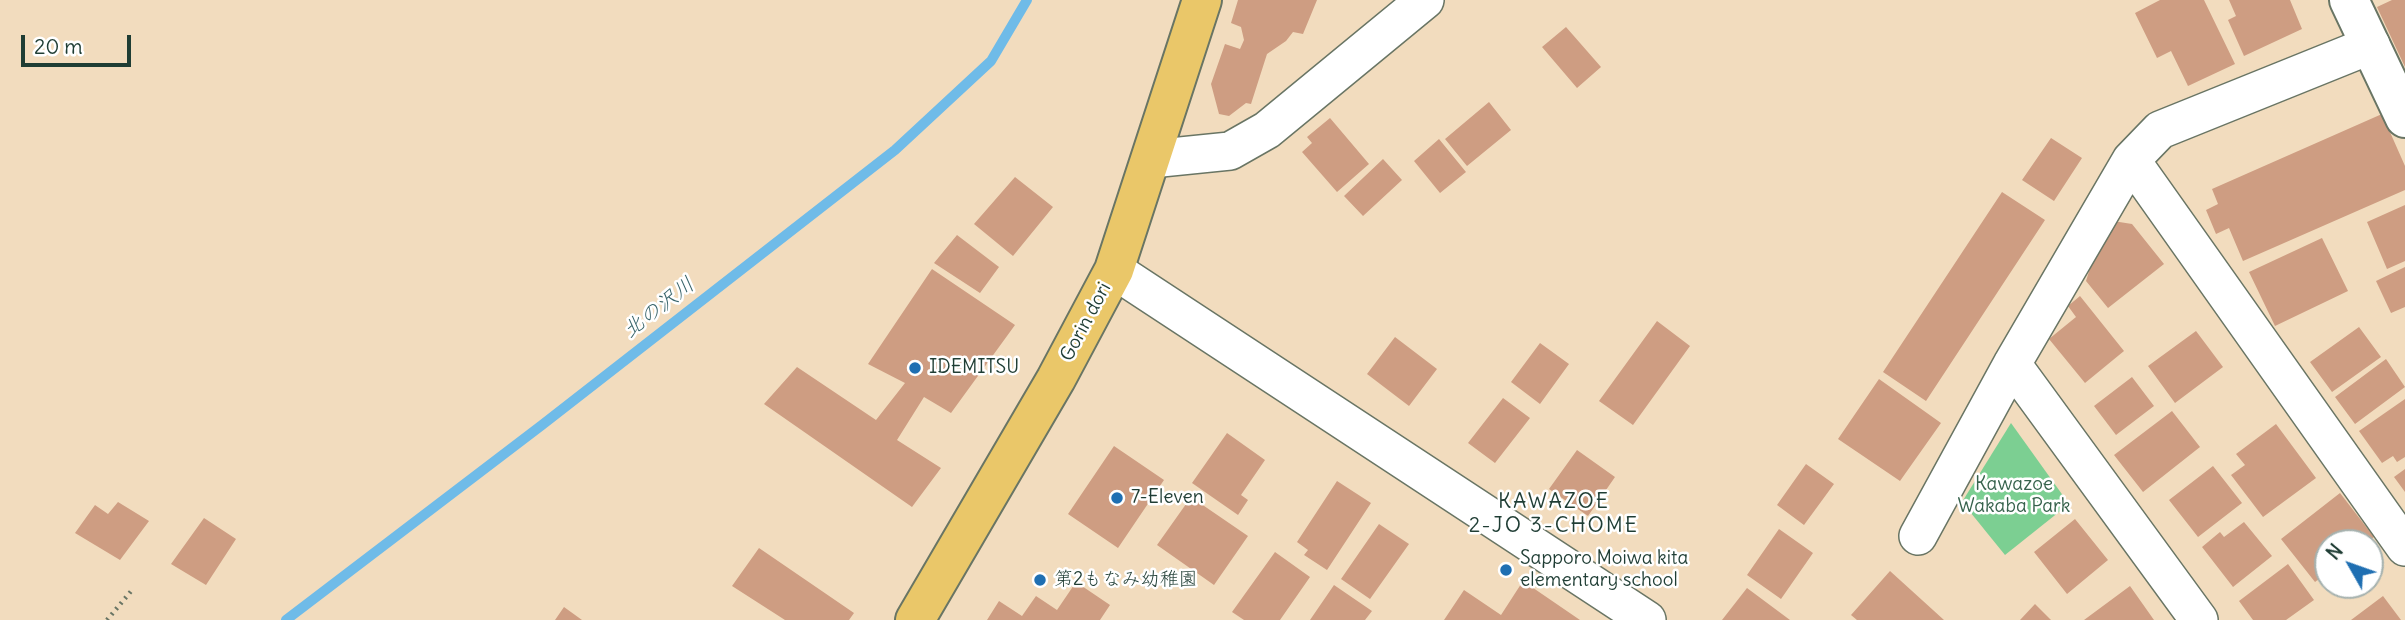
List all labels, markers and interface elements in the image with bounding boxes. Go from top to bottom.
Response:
scale bar [24,21,135,65]
text: 20 m [34,33,83,60]
water label: 北の沢川 [618,272,700,344]
street label: Gorin dori [1056,279,1116,365]
place label: IDEMITSU [929,357,1019,379]
marker: IDEMITSU [907,360,923,376]
park label: Kawazoe Wakaba Park [1957,474,2071,518]
place label: 7-Eleven [1131,487,1204,509]
district label: KAWAZOE 2-JO 3-CHOME [1470,489,1638,539]
marker: 7-Eleven [1109,490,1125,506]
north arrow [2314,529,2384,599]
text: N [2321,539,2348,565]
place label: Sapporo Moiwa kita elementary school [1520,548,1688,592]
marker: Sapporo Moiwa kita elementary school [1498,562,1514,578]
place label: 第2もなみ幼稚園 [1054,569,1197,591]
marker: 第2もなみ幼稚園 [1032,572,1048,588]

